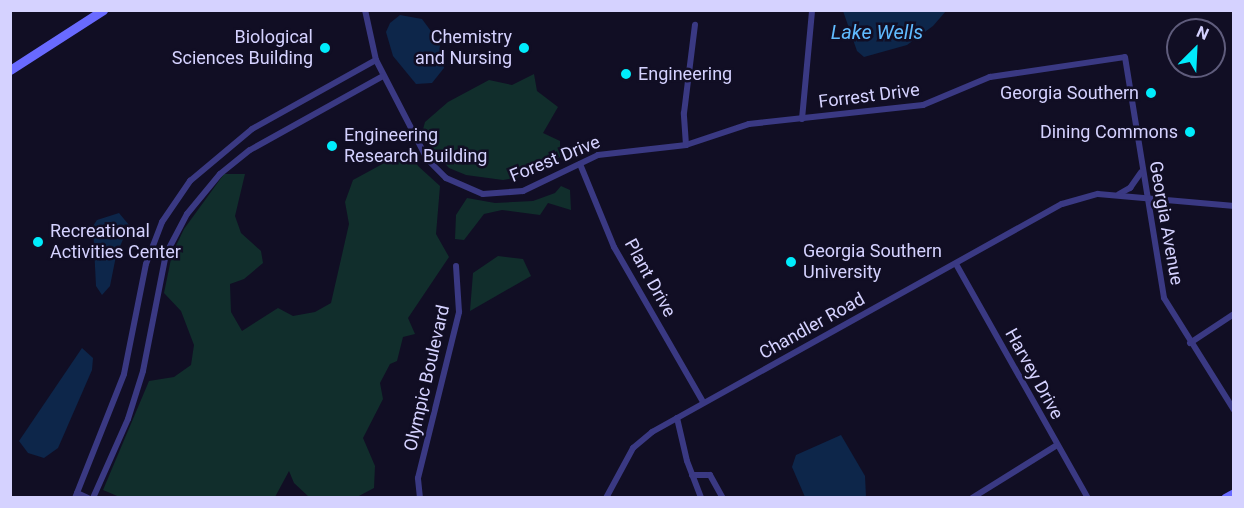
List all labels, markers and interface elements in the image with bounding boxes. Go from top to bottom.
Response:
north arrow [1166,18,1226,78]
water label: Lake Wells [831,20,923,44]
text: N [1194,22,1212,44]
place label: Biological Sciences Building [172,27,313,70]
place label: Chemistry and Nursing [415,27,512,70]
marker: Biological Sciences Building [318,41,332,55]
marker: Chemistry and Nursing [517,41,531,55]
place label: Engineering [638,63,732,85]
marker: Engineering [619,67,633,81]
street label: Forrest Drive [817,79,921,113]
place label: Georgia Southern [1000,82,1139,104]
marker: Georgia Southern [1144,86,1158,100]
place label: Dining Commons [1040,121,1178,143]
place label: Engineering Research Building [344,125,487,168]
marker: Dining Commons [1183,125,1197,139]
street label: Forest Drive [507,131,603,187]
marker: Engineering Research Building [325,139,339,153]
street label: Georgia Avenue [1144,159,1188,287]
place label: Recreational Activities Center [50,221,181,264]
marker: Recreational Activities Center [31,235,45,249]
street label: Plant Drive [620,235,680,321]
place label: Georgia Southern University [803,241,942,284]
marker: Georgia Southern University [784,255,798,269]
street label: Chandler Road [755,288,869,364]
street label: Olympic Boulevard [400,303,454,453]
street label: Harvey Drive [1000,325,1068,423]

